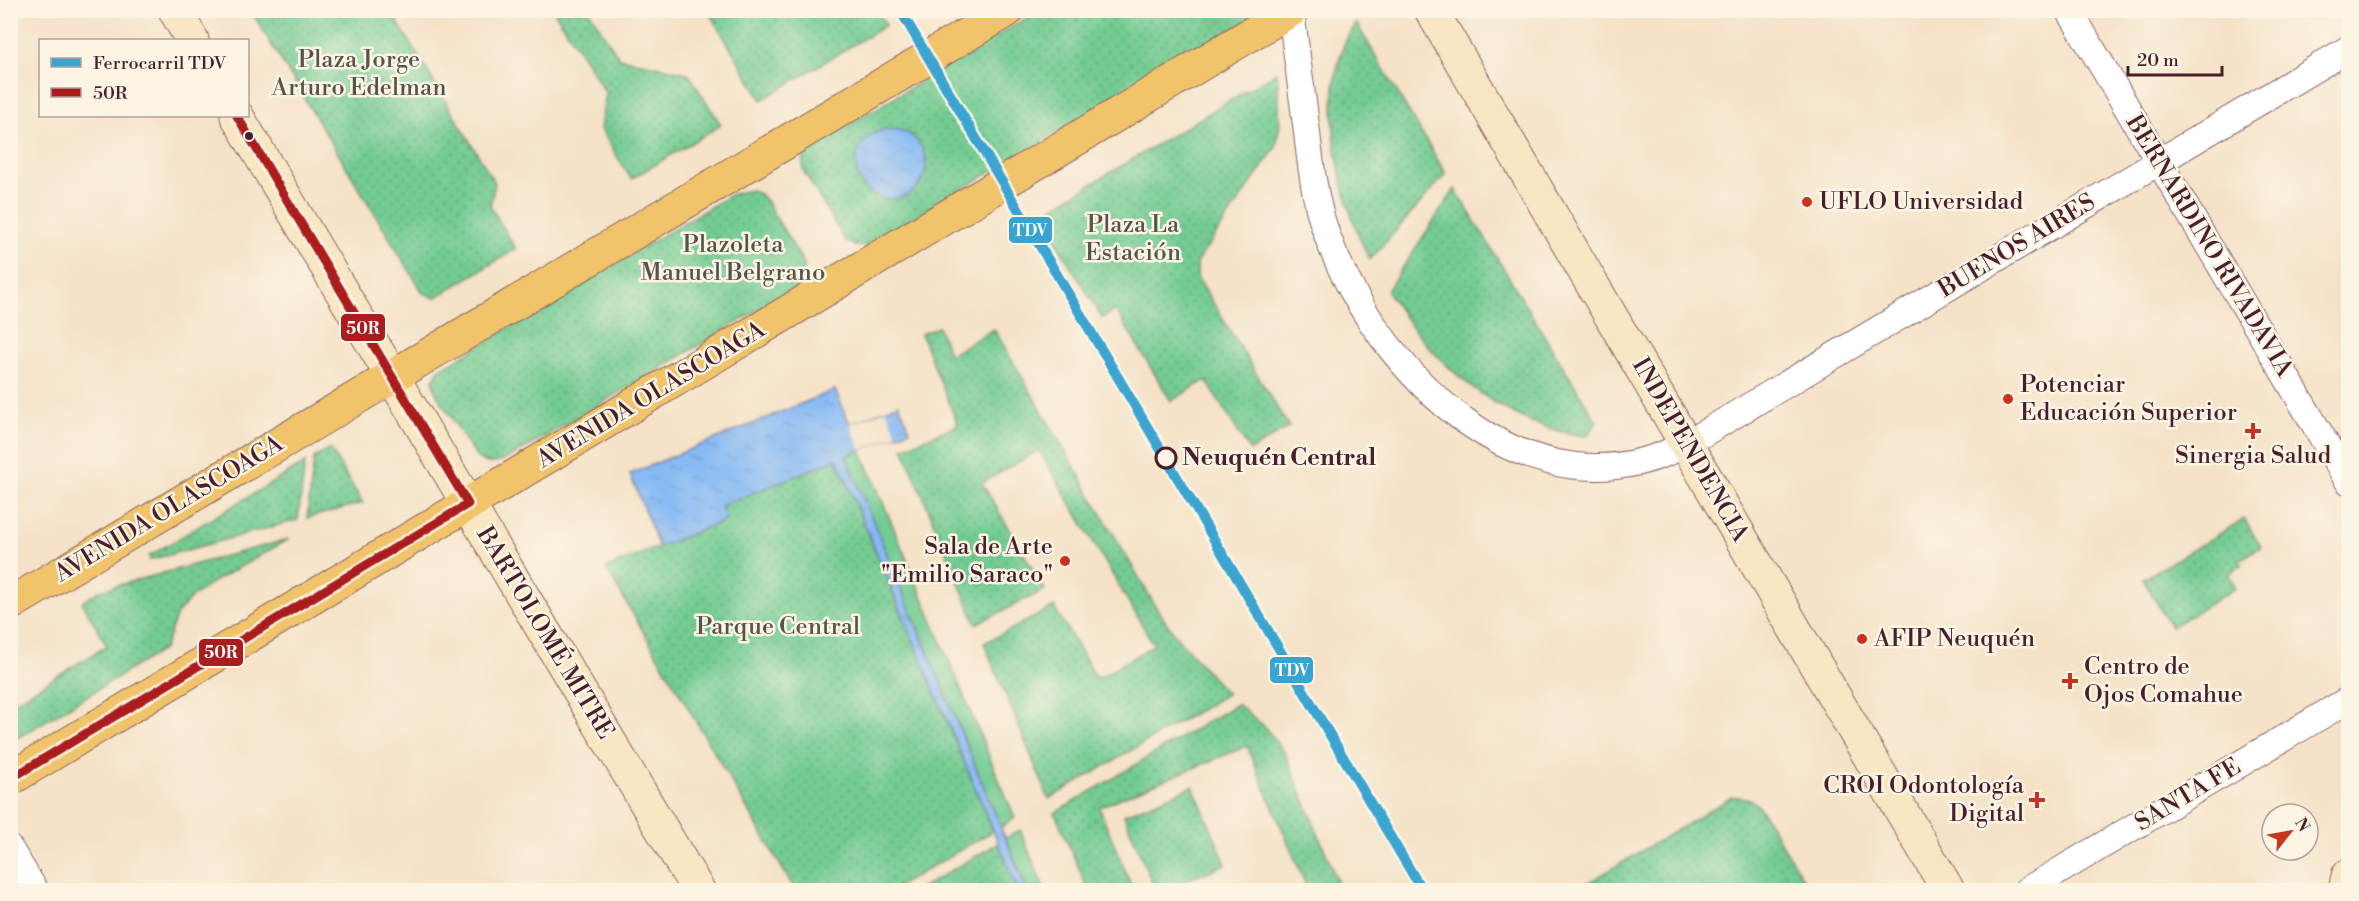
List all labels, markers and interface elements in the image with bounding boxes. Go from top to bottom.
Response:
legend [39,39,249,117]
scale bar [2128,39,2222,77]
park label: Plaza Jorge Arturo Edelman [270,45,447,103]
text: 20 m [2137,49,2179,72]
text: Ferrocarril TDV [93,52,226,75]
text: 50R [93,82,128,105]
street label: BERNARDINO RIVADAVIA [2118,109,2299,383]
unlabelled marker [243,130,255,142]
place label: UFLO Universidad [1819,187,2023,217]
street label: BUENOS AIRES [1932,187,2101,305]
marker: UFLO Universidad [1800,195,1814,209]
park label: Plaza La Estación [1085,210,1181,268]
line badge: TDV [1008,216,1053,244]
text: TDV [1013,221,1047,241]
park label: Plazoleta Manuel Belgrano [641,230,825,288]
line badge: 50R [340,313,386,342]
street label: AVENIDA OLASCOAGA [530,315,771,476]
text: 50R [346,319,381,339]
street label: INDEPENDENCIA [1625,353,1755,548]
place label: Potenciar Educación Superior [2020,370,2237,428]
marker: Potenciar Educación Superior [2001,392,2015,406]
marker: Sinergia Salud [2244,422,2262,440]
street label: AVENIDA OLASCOAGA [48,429,289,590]
place label: Sinergia Salud [2175,441,2331,471]
place label: Neuquén Central [1182,443,1376,473]
marker: Neuquén Central [1155,447,1177,469]
street label: BARTOLOMÉ MITRE [469,520,621,745]
place label: Sala de Arte "Emilio Saraco" [881,532,1053,590]
marker: Sala de Arte "Emilio Saraco" [1058,554,1072,568]
park label: Parque Central [696,612,860,642]
place label: AFIP Neuquén [1873,624,2035,654]
marker: AFIP Neuquén [1855,632,1869,646]
line badge: 50R [198,638,244,667]
text: 50R [204,643,239,663]
place label: Centro de Ojos Comahue [2084,652,2243,710]
line badge: TDV [1269,656,1314,684]
text: TDV [1275,661,1309,681]
marker: Centro de Ojos Comahue [2061,672,2079,690]
street label: SANTA FE [2130,752,2246,838]
place label: CROI Odontología Digital [1823,771,2025,829]
marker: CROI Odontología Digital [2028,791,2046,809]
north arrow [2260,802,2320,862]
text: N [2290,814,2314,836]

